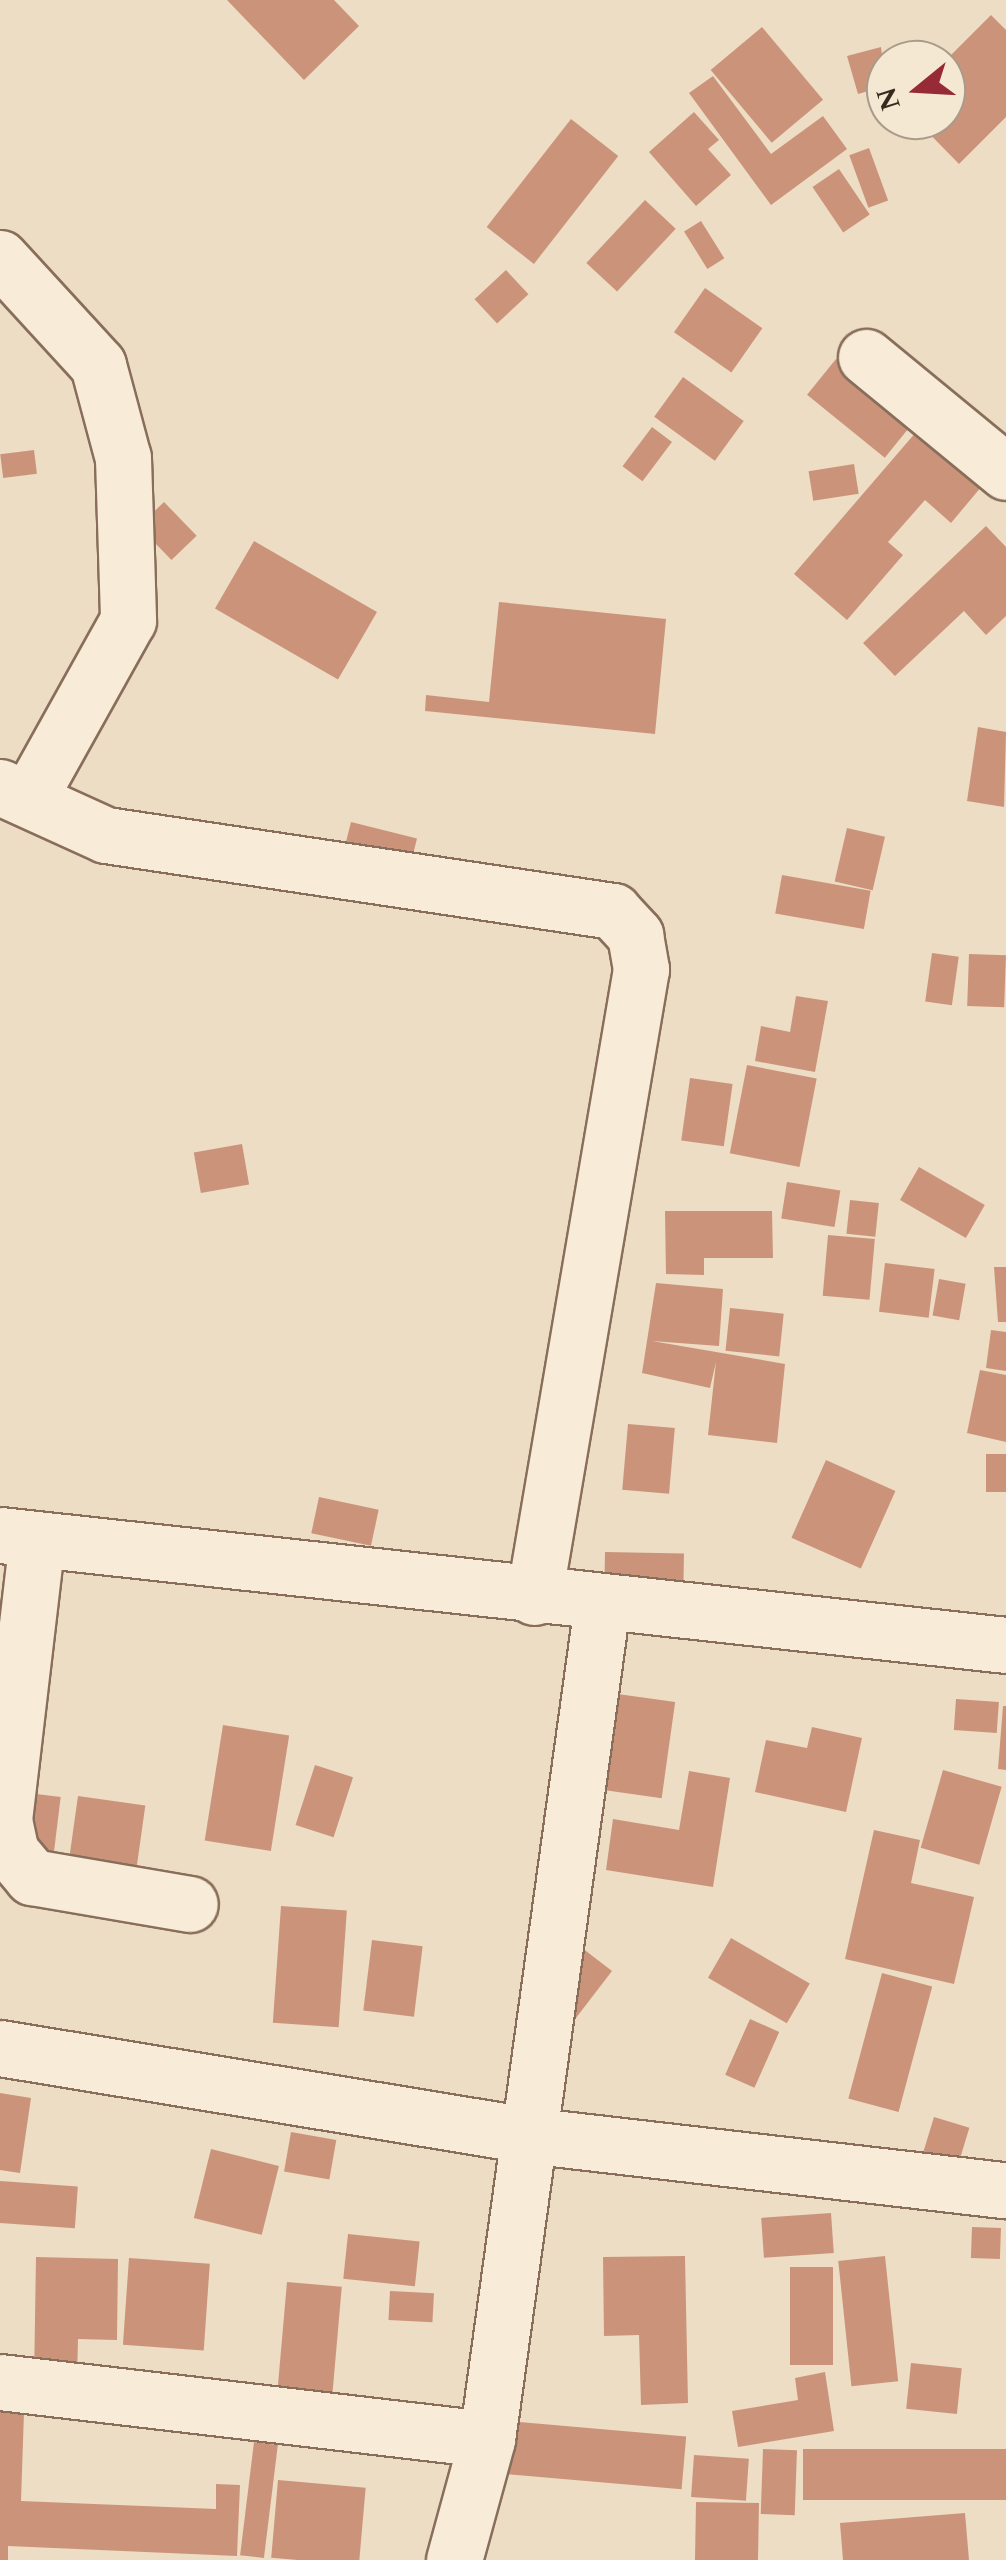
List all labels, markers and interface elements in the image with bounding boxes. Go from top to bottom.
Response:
north arrow [866,40,966,140]
text: N [865,81,913,116]

